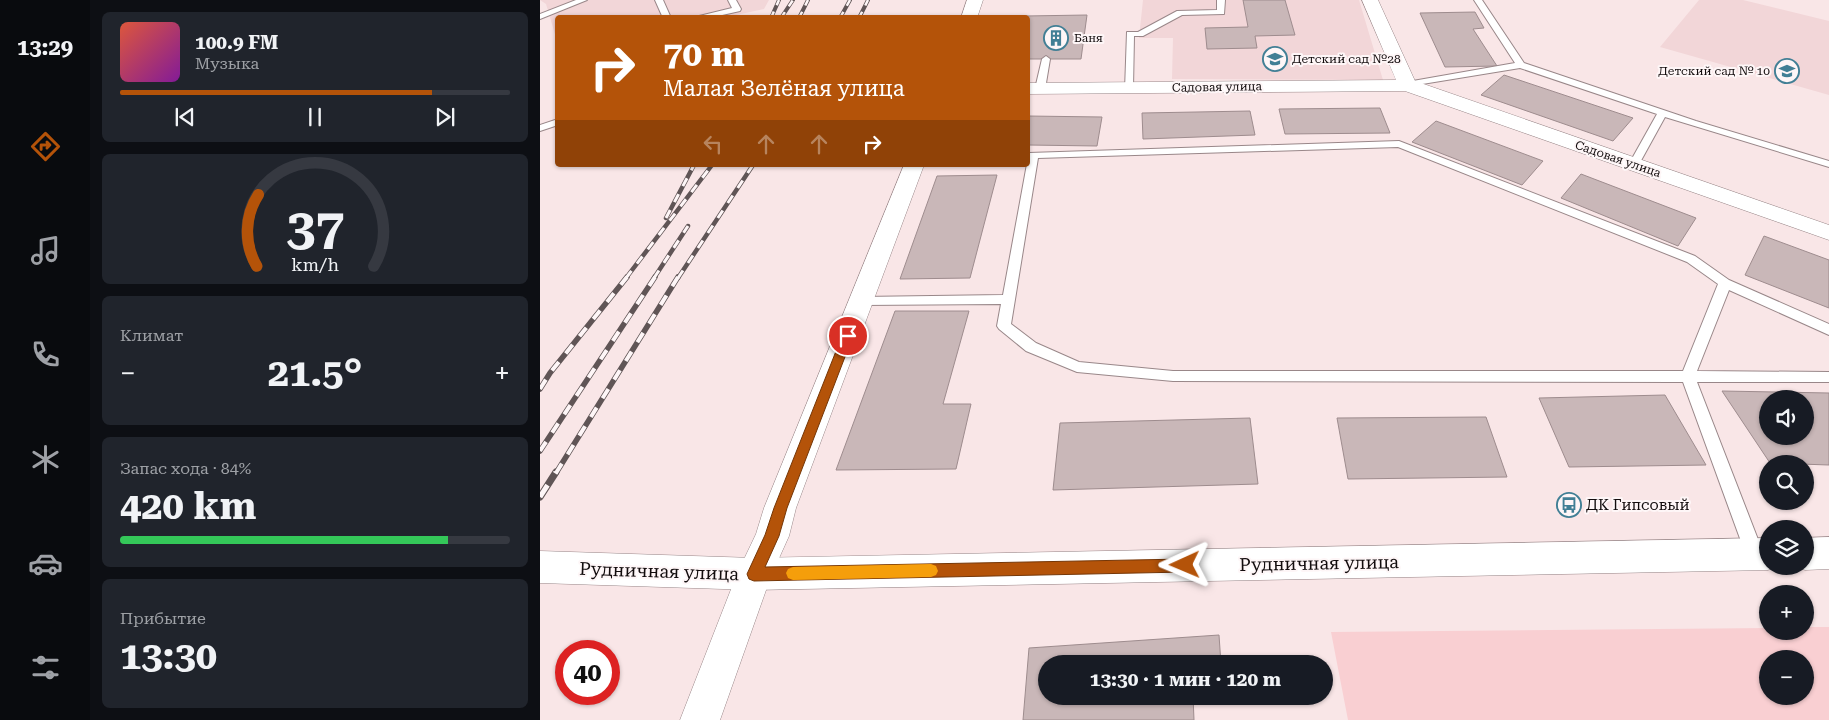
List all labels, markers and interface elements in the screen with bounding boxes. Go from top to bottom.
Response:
building icon: Баня [1043,25,1069,51]
text: 100.9 FM [195,31,278,54]
place label: Баня [1074,31,1103,45]
text: 70 m [663,34,745,75]
text: 13:29 [17,35,73,60]
icon: right [580,35,645,100]
school or university icon: Детский сад №28 [1262,46,1288,72]
place label: Детский сад №28 [1292,52,1401,66]
text: Музыка [195,54,259,73]
school or university icon: Детский сад № 10 [1774,58,1800,84]
place label: Детский сад № 10 [1658,64,1770,78]
text: Малая Зелёная улица [663,76,905,101]
street label: Садовая улица [1172,79,1263,95]
icon: previous [171,103,199,131]
icon: pause [301,103,329,131]
icon: next [431,103,459,131]
icon: directions [28,129,63,164]
icon: left [699,130,727,158]
icon: ahead [752,130,780,158]
icon: ahead [805,130,833,158]
icon: right [858,130,886,158]
street label: Садовая улица [1573,138,1663,180]
text: 37 [286,197,344,258]
icon: music [28,233,63,268]
text: km/h [291,254,339,275]
pin [827,315,869,357]
icon: arrive [834,322,862,350]
text: Климат [120,326,183,345]
icon: phone [28,337,63,372]
text: 21.5° [268,351,362,395]
text: − [120,357,136,390]
text: + [494,357,510,390]
map controls [1759,390,1814,705]
button: sound [1759,390,1814,445]
icon: climate [28,442,63,477]
button: search [1759,455,1814,510]
text: Запас хода · 84% [120,459,251,478]
text: 420 km [120,484,256,528]
bus stop icon: ДК Гипсовый [1556,492,1582,518]
place label: ДК Гипсовый [1586,496,1690,514]
button: layers [1759,520,1814,575]
position arrow [1158,538,1210,590]
icon: car [28,546,63,581]
street label: Рудничная улица [1239,551,1399,575]
street label: Рудничная улица [579,558,739,584]
button: + [1759,585,1814,640]
text: Прибытие [120,609,206,628]
text: 13:30 [120,634,217,678]
speed limit sign: 40 [555,640,620,705]
icon: filters [28,650,63,685]
button: − [1759,650,1814,705]
text: 13:30 · 1 мин · 120 m [1090,668,1281,691]

